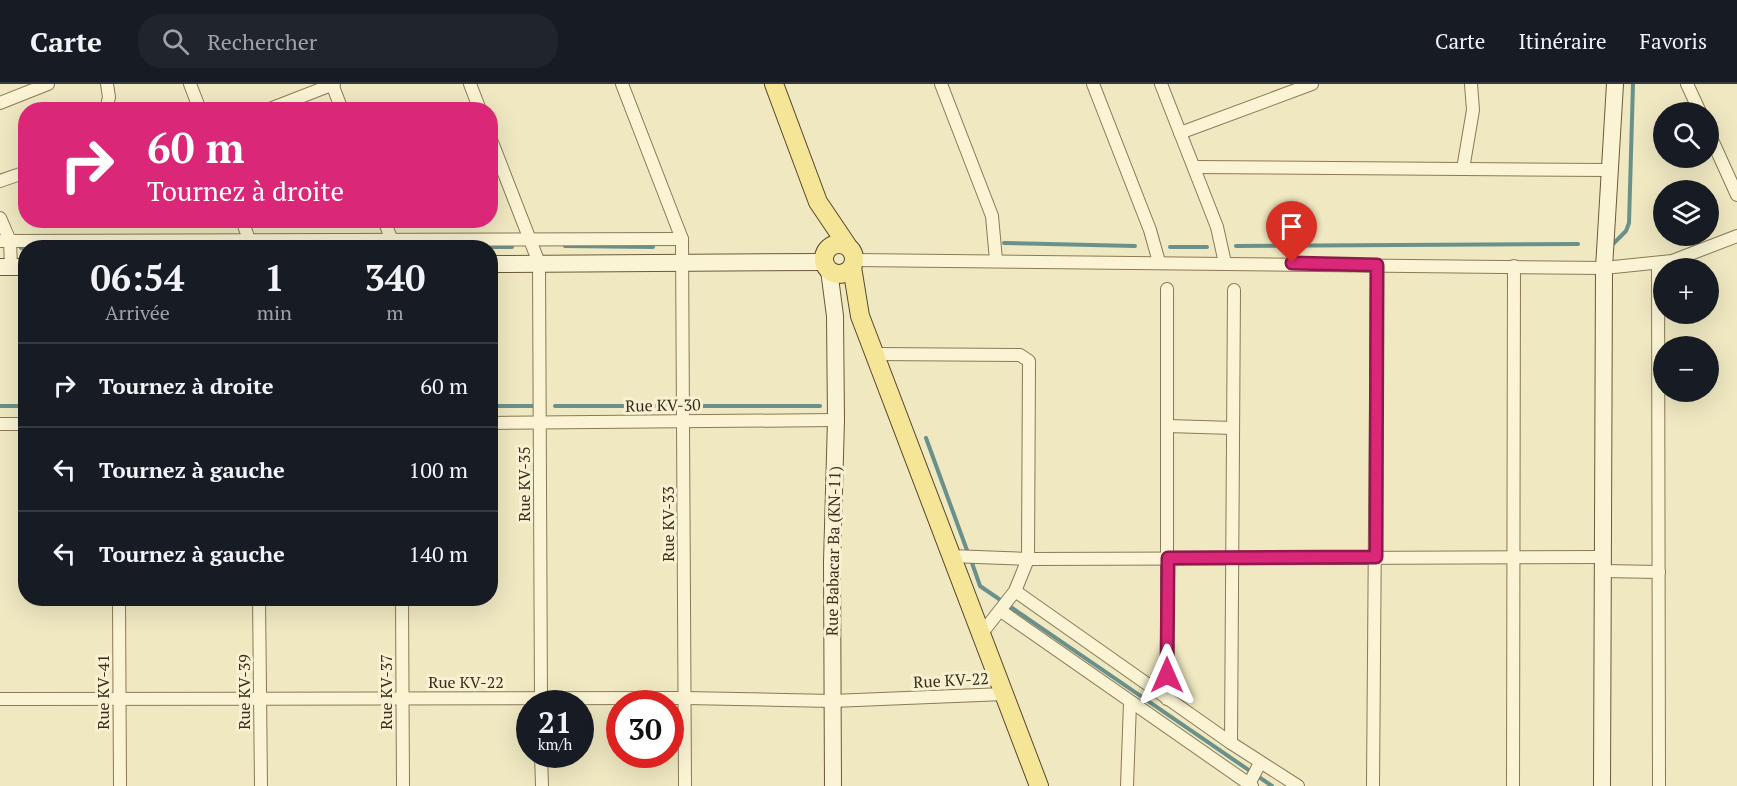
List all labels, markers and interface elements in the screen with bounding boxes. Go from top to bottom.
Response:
search box [138,14,558,68]
text: Carte [30,23,102,60]
icon: search [159,25,192,58]
text: Rechercher [207,27,317,56]
text: Carte [1435,27,1485,55]
text: Itinéraire [1518,27,1607,55]
text: Favoris [1640,27,1707,55]
map controls [1653,102,1719,402]
button: search [1653,102,1719,168]
text: 60 m [147,119,245,175]
icon: right [48,126,126,204]
text: Tournez à droite [147,173,344,209]
button: layers [1653,180,1719,246]
pin [1266,201,1317,263]
icon: arrive [1275,210,1308,243]
text: 06:54 [91,254,184,301]
text: 1 [264,254,285,301]
text: 340 [364,254,425,301]
button: + [1653,258,1719,324]
text: Arrivée [105,299,170,326]
text: min [257,299,292,326]
text: m [386,299,404,326]
button: − [1653,336,1719,402]
icon: right [48,369,81,402]
text: Tournez à droite [99,371,274,400]
text: 60 m [420,371,468,400]
street label: Rue KV-30 [625,393,701,417]
street label: Rue KV-35 [513,446,535,522]
icon: left [48,453,81,486]
text: Tournez à gauche [99,455,285,484]
text: 100 m [408,455,468,484]
street label: Rue Babacar Ba (KN-11) [821,466,845,636]
street label: Rue KV-33 [657,486,679,562]
icon: left [48,537,81,570]
text: Tournez à gauche [99,539,285,568]
text: 140 m [408,539,468,568]
position arrow [1135,643,1199,707]
street label: Rue KV-41 [92,654,114,730]
street label: Rue KV-39 [233,654,255,730]
street label: Rue KV-37 [375,654,397,730]
street label: Rue KV-22 [913,667,989,693]
street label: Rue KV-22 [428,671,504,693]
speed limit sign: 30 [606,690,684,768]
text: 21 [538,702,572,742]
text: km/h [538,734,572,754]

